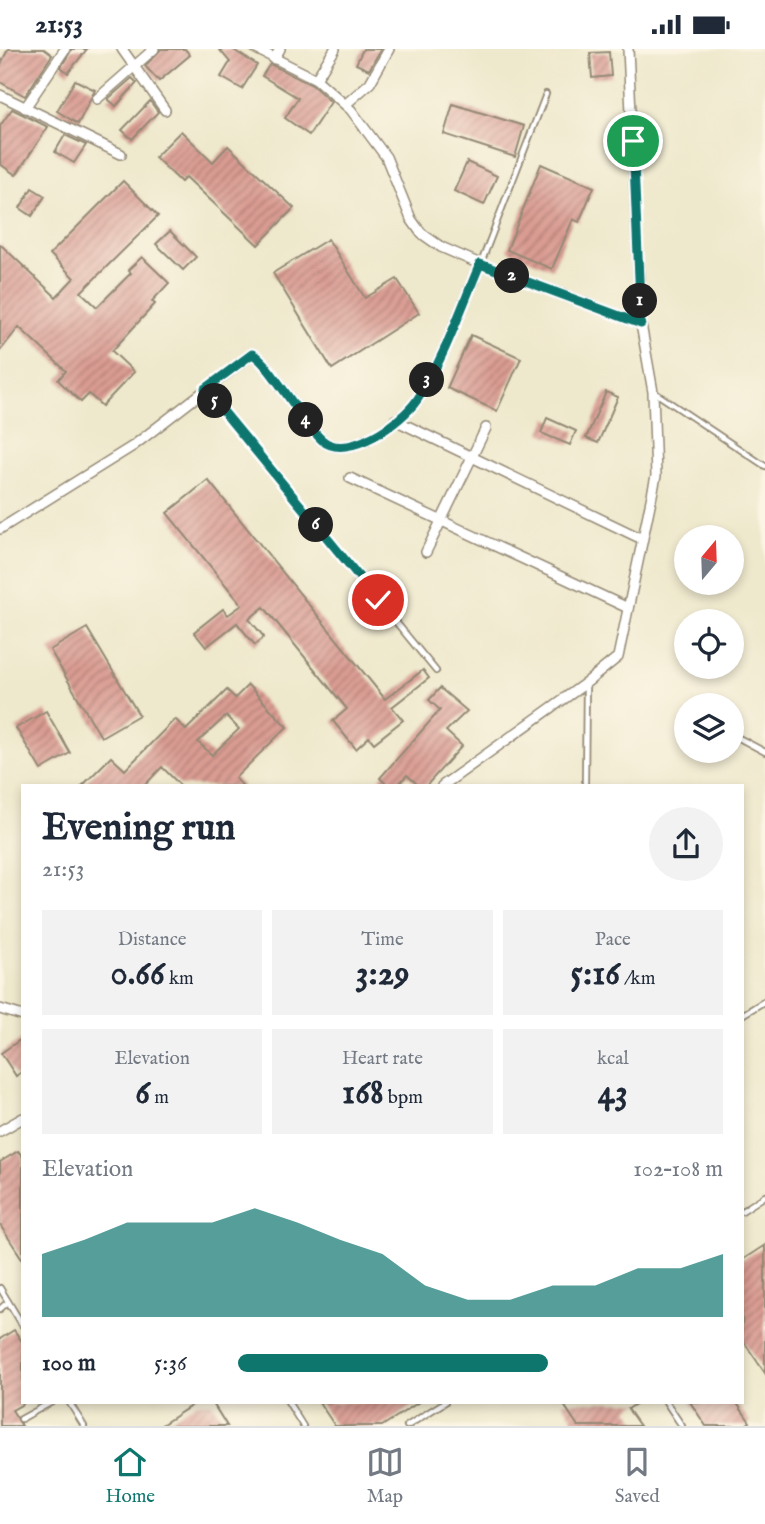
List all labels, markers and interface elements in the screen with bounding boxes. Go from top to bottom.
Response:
text: 21:53 [35,8,83,41]
pin [603,111,663,171]
icon: arrive [614,122,652,160]
pin: 2 [494,259,530,293]
text: 2 [507,263,516,287]
pin: 1 [622,283,658,319]
text: 1 [636,288,643,312]
pin: 3 [410,363,444,397]
text: 3 [423,367,430,391]
pin: 5 [198,383,232,419]
text: 5 [211,388,218,412]
pin: 4 [288,403,324,437]
text: 4 [301,407,310,431]
pin: 6 [298,507,334,543]
text: 6 [311,512,320,536]
north arrow [674,525,744,595]
map controls [674,525,744,763]
pin [348,570,408,630]
icon: check [359,581,397,619]
button: locate [674,609,744,679]
button: layers [674,693,744,763]
text: Evening run [42,805,236,853]
button: share [649,807,723,881]
text: 21:53 [42,855,84,884]
text: Distance [118,928,187,952]
text: Time [361,928,404,952]
text: Pace [595,928,631,952]
text: 0.66 [111,952,165,997]
text: 3:29 [355,952,410,997]
text: 5:16 [570,952,620,997]
text: km [165,967,194,991]
text: /km [620,967,655,991]
text: Elevation [114,1047,190,1071]
text: Heart rate [342,1047,423,1071]
text: kcal [597,1047,629,1071]
text: 6 [135,1071,150,1116]
text: 168 [342,1071,384,1116]
text: 43 [598,1071,628,1116]
text: m [150,1086,169,1110]
text: bpm [384,1086,423,1110]
text: Elevation [42,1155,133,1184]
text: 102–108 m [633,1155,723,1184]
text: 100 m [42,1349,96,1378]
text: 5:36 [154,1349,187,1378]
tab: Home [105,1443,155,1509]
tab: Map [366,1443,404,1509]
tab: Saved [615,1443,660,1509]

